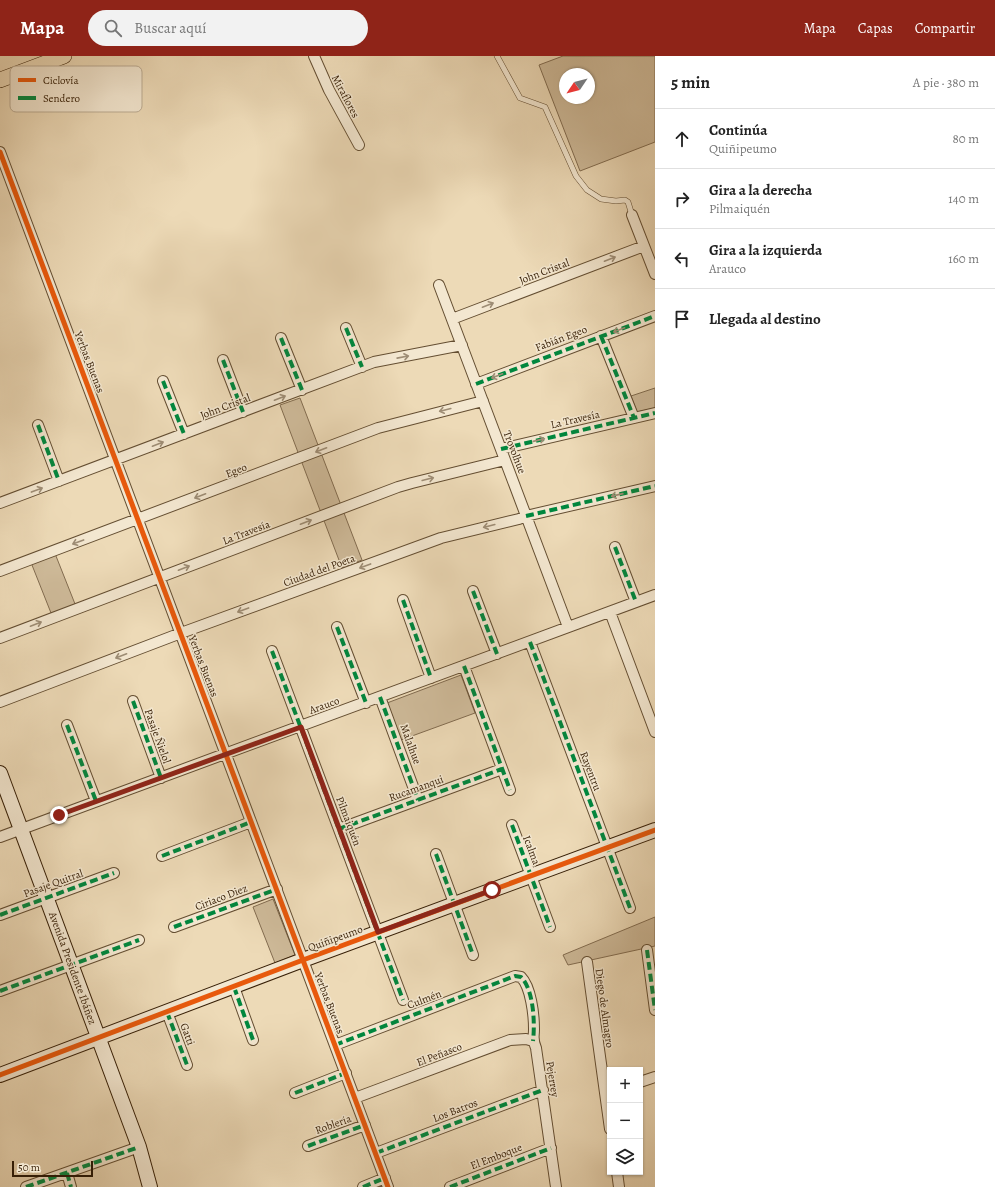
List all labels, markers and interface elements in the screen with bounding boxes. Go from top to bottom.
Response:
search box [88,10,368,46]
text: Mapa [20,15,64,41]
icon: search [102,17,124,39]
text: Buscar aquí [134,18,206,38]
text: Mapa [804,19,836,38]
text: Capas [858,19,893,38]
text: Compartir [915,19,975,38]
legend [10,66,142,112]
north arrow [559,68,595,104]
text: 5 min [671,71,710,94]
street label: Miraflores [328,72,363,120]
text: Ciclovía [43,73,79,88]
text: A pie · 380 m [913,74,979,91]
text: Sendero [43,91,81,106]
text: Continúa [709,120,767,140]
icon: ahead [671,128,693,150]
text: 80 m [952,130,979,147]
text: Quiñipeumo [709,140,777,157]
text: Gira a la derecha [709,180,812,200]
icon: right [671,188,693,210]
text: 140 m [948,190,979,207]
text: Pilmaiquén [709,200,770,217]
text: Gira a la izquierda [709,240,822,260]
icon: left [671,248,693,270]
text: 160 m [948,250,979,267]
one-way arrow [604,254,616,262]
street label: John Cristal [517,255,572,288]
text: Arauco [709,260,746,277]
one-way arrow [482,300,494,308]
icon: arrive [671,308,693,330]
text: Llegada al destino [709,309,821,329]
street label: Fabián Egeo [533,322,590,355]
one-way arrow [613,326,625,334]
street label: Yerbas Buenas [71,328,108,395]
one-way arrow [396,352,409,360]
one-way arrow [492,372,504,380]
street label: John Cristal [198,390,253,423]
one-way arrow [273,393,285,401]
street label: La Travesía [549,406,602,432]
one-way arrow [439,407,452,415]
street label: Trovolhue [500,429,530,476]
one-way arrow [532,436,545,444]
one-way arrow [152,440,164,448]
one-way arrow [316,446,328,454]
street label: Egeo [223,459,250,481]
one-way arrow [421,474,434,482]
one-way arrow [30,485,42,493]
one-way arrow [611,491,624,499]
one-way arrow [194,493,206,501]
street label: La Travesía [220,516,273,548]
one-way arrow [299,518,312,525]
one-way arrow [482,523,495,531]
one-way arrow [72,539,85,546]
street label: Ciudad del Poeta [281,550,358,590]
one-way arrow [359,562,371,570]
one-way arrow [178,563,190,571]
one-way arrow [237,607,249,615]
one-way arrow [30,620,42,628]
street label: Yerbas Buenas [185,632,222,699]
one-way arrow [116,652,128,660]
street label: Arauco [306,693,342,718]
street label: Pasaje Ñielol [141,707,174,766]
street label: Malalhue [396,722,425,766]
street label: Rayentru [576,749,605,793]
street label: Rucamanqui [387,772,446,805]
street label: Pilmaiquén [332,794,365,848]
route end [50,806,68,824]
street label: Icalma [519,833,544,868]
street label: Pasaje Quitral [21,866,85,901]
street label: Ciriaco Diez [193,881,250,914]
route start [483,881,501,899]
street label: Avenida Presidente Ibáñez [45,909,100,1027]
street label: Quiñipeumo [306,921,365,955]
street label: Diego de Almagro [592,967,618,1049]
street label: Yerbas Buenas [311,969,348,1036]
street label: Culmén [405,986,444,1013]
street label: Gatti [177,1021,198,1047]
street label: El Peñasco [414,1039,465,1070]
street label: Pejerrey [542,1060,563,1098]
map controls [607,1067,643,1175]
button: + [607,1067,643,1103]
street label: Los Batros [431,1095,480,1126]
button: − [607,1103,643,1139]
street label: Roblería [313,1111,354,1138]
button: layers [607,1139,643,1175]
street label: El Emboque [468,1140,524,1173]
scale bar [12,1159,93,1178]
text: 50 m [18,1160,40,1175]

